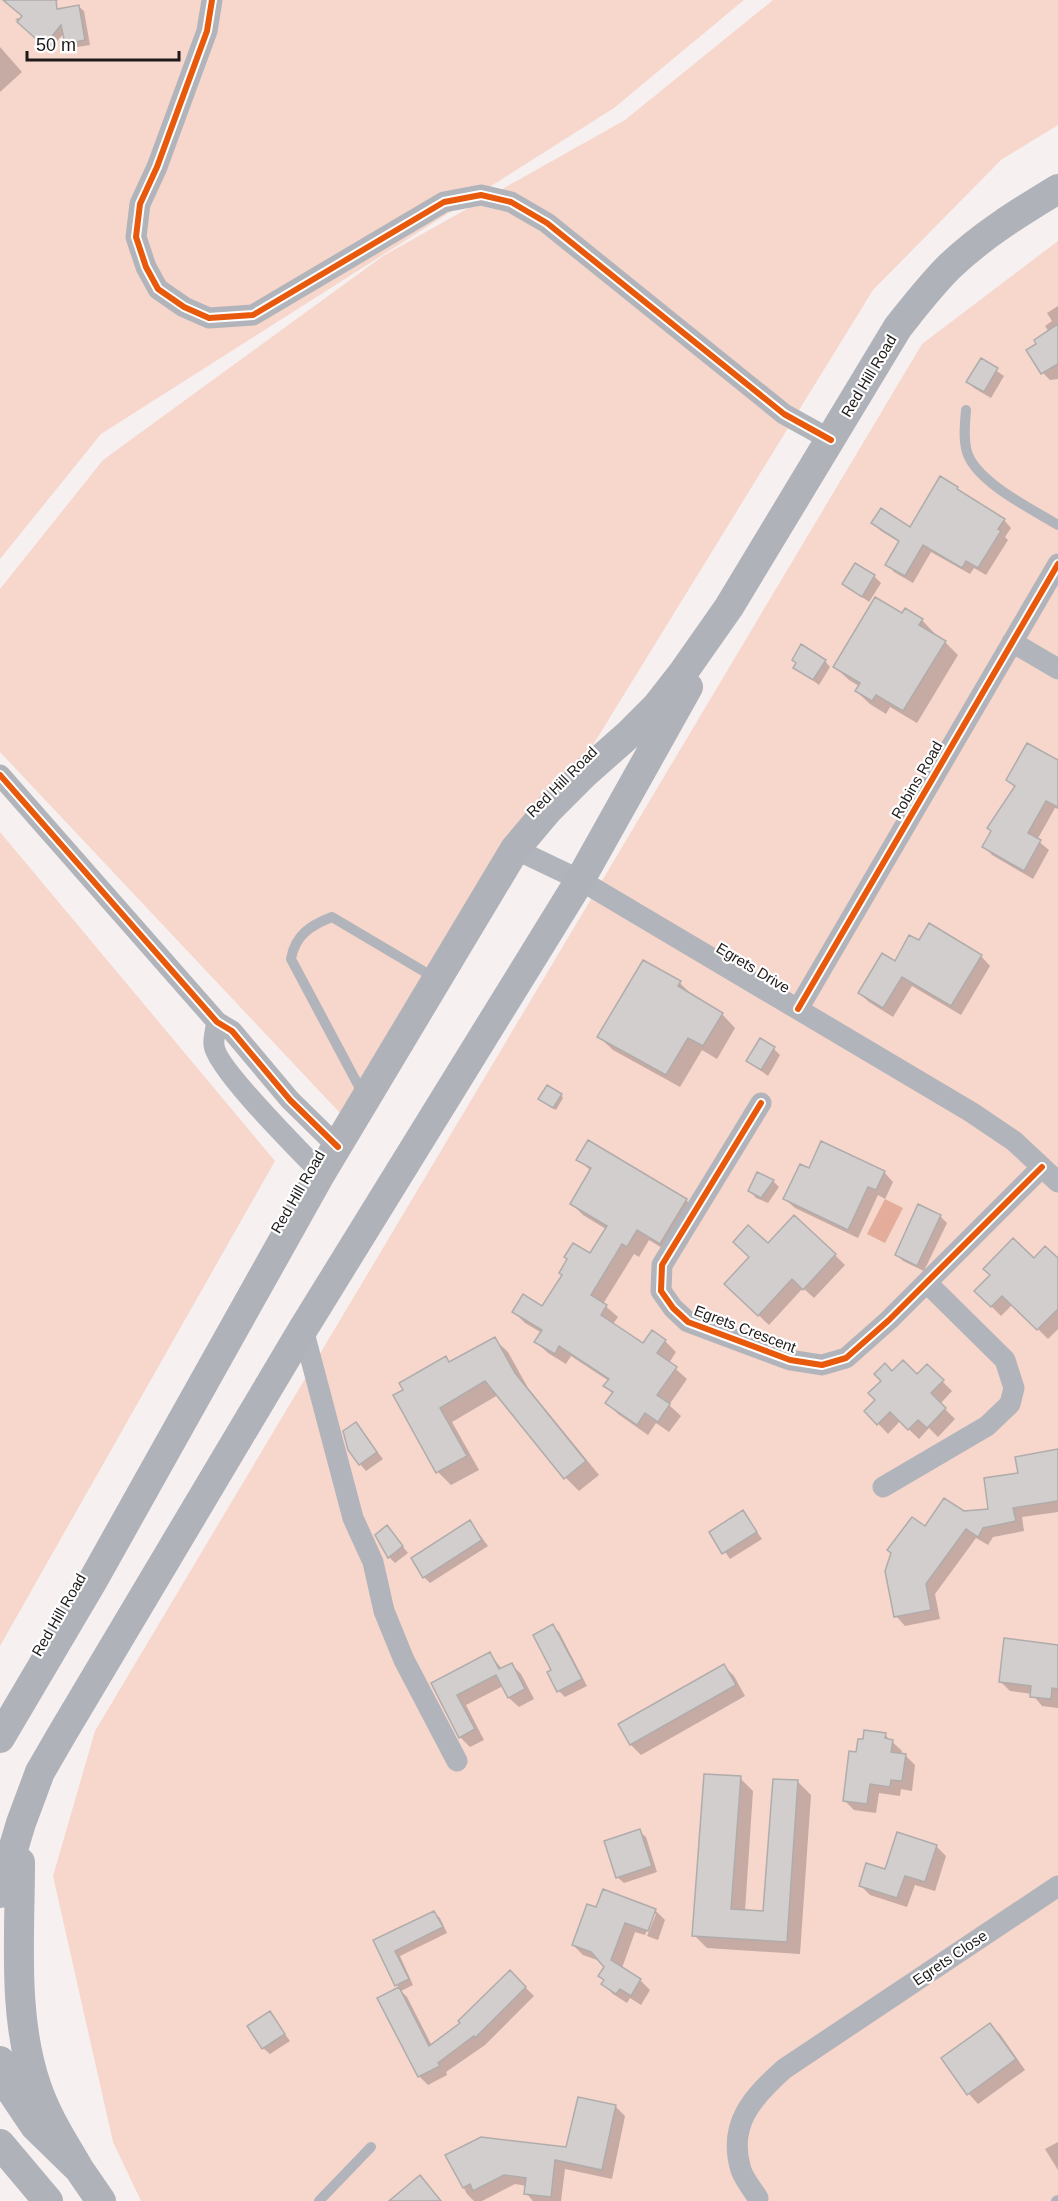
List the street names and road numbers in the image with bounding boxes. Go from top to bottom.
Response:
street label: Red Hill Road [837,332,900,420]
street label: Robins Road [888,738,946,822]
street label: Red Hill Road [523,743,600,820]
street label: Egrets Drive [714,939,793,996]
street label: Red Hill Road [267,1147,328,1236]
street label: Egrets Crescent [692,1301,799,1356]
street label: Red Hill Road [28,1570,89,1659]
street label: Egrets Close [909,1927,990,1989]

